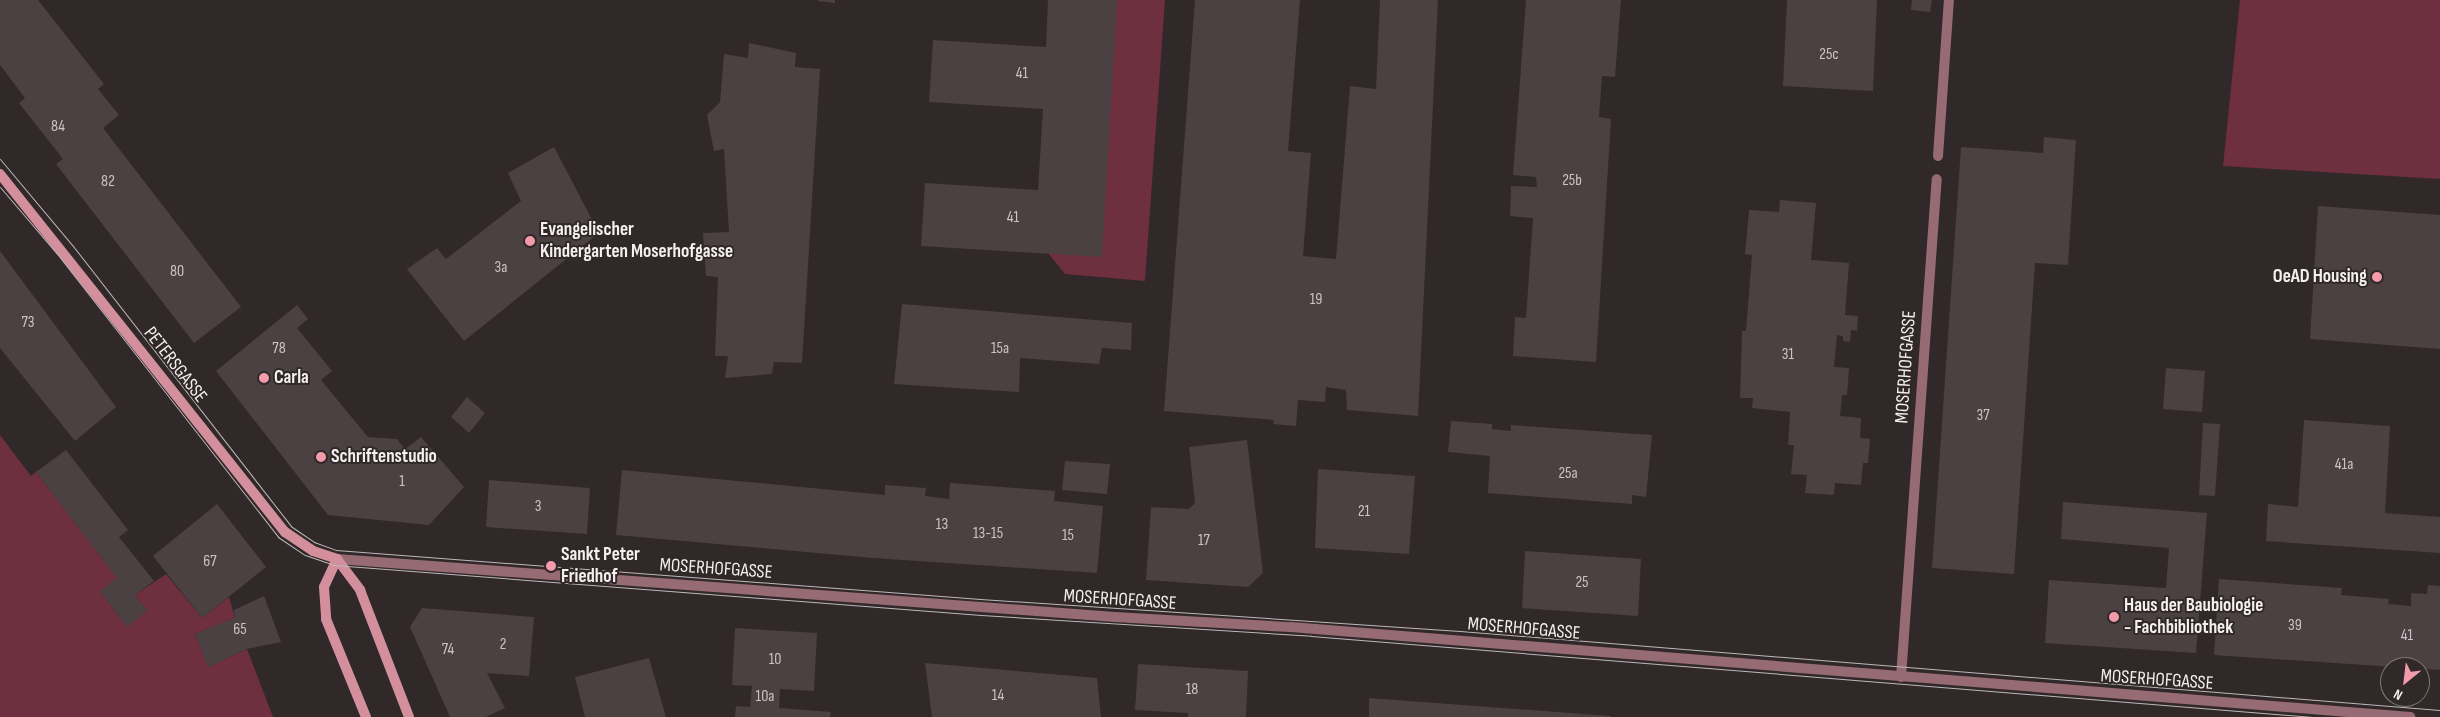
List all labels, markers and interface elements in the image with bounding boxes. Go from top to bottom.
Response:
house number: 25c [1819,45,1839,65]
house number: 41 [1016,64,1028,84]
house number: 84 [51,117,65,137]
house number: 25b [1562,171,1582,191]
house number: 82 [101,172,115,192]
house number: 41 [1007,208,1019,228]
place label: Evangelischer Kindergarten Moserhofgasse [540,219,733,263]
marker: Evangelischer Kindergarten Moserhofgasse [524,235,536,247]
house number: 3a [495,258,507,278]
house number: 80 [170,262,184,282]
place label: OeAD Housing [2273,266,2367,288]
marker: OeAD Housing [2371,271,2383,283]
house number: 19 [1310,290,1322,310]
street label: MOSERHOFGASSE [1891,310,1921,424]
house number: 73 [21,313,35,333]
street label: PETERSGASSE [138,323,212,407]
house number: 78 [272,339,286,359]
house number: 15a [991,339,1009,359]
house number: 31 [1782,345,1794,365]
place label: Carla [274,367,309,389]
marker: Carla [258,372,270,384]
house number: 37 [1976,406,1990,426]
place label: Schriftenstudio [331,446,437,468]
marker: Schriftenstudio [315,451,327,463]
house number: 41a [2335,455,2353,475]
house number: 25a [1558,464,1578,484]
house number: 1 [399,472,405,492]
house number: 3 [535,497,541,517]
house number: 21 [1358,502,1370,522]
house number: 13 [936,515,948,535]
house number: 13-15 [973,524,1003,544]
house number: 15 [1062,526,1074,546]
house number: 17 [1198,531,1210,551]
place label: Sankt Peter Friedhof [561,544,640,588]
house number: 67 [203,552,217,572]
street label: MOSERHOFGASSE [659,554,773,584]
marker: Sankt Peter Friedhof [545,560,557,572]
house number: 25 [1575,573,1589,593]
street label: MOSERHOFGASSE [1063,585,1177,615]
place label: Haus der Baubiologie - Fachbibliothek [2124,595,2263,639]
marker: Haus der Baubiologie - Fachbibliothek [2108,611,2120,623]
street label: MOSERHOFGASSE [1467,613,1581,645]
house number: 39 [2288,616,2302,636]
house number: 65 [233,620,247,640]
house number: 41 [2401,626,2413,646]
house number: 2 [500,635,506,655]
house number: 74 [442,640,454,660]
house number: 10 [769,650,781,670]
north arrow [2380,657,2430,707]
street label: MOSERHOFGASSE [2100,665,2214,695]
house number: 18 [1186,680,1198,700]
text: N [2391,685,2405,704]
house number: 14 [992,686,1004,706]
house number: 10a [756,687,774,707]

